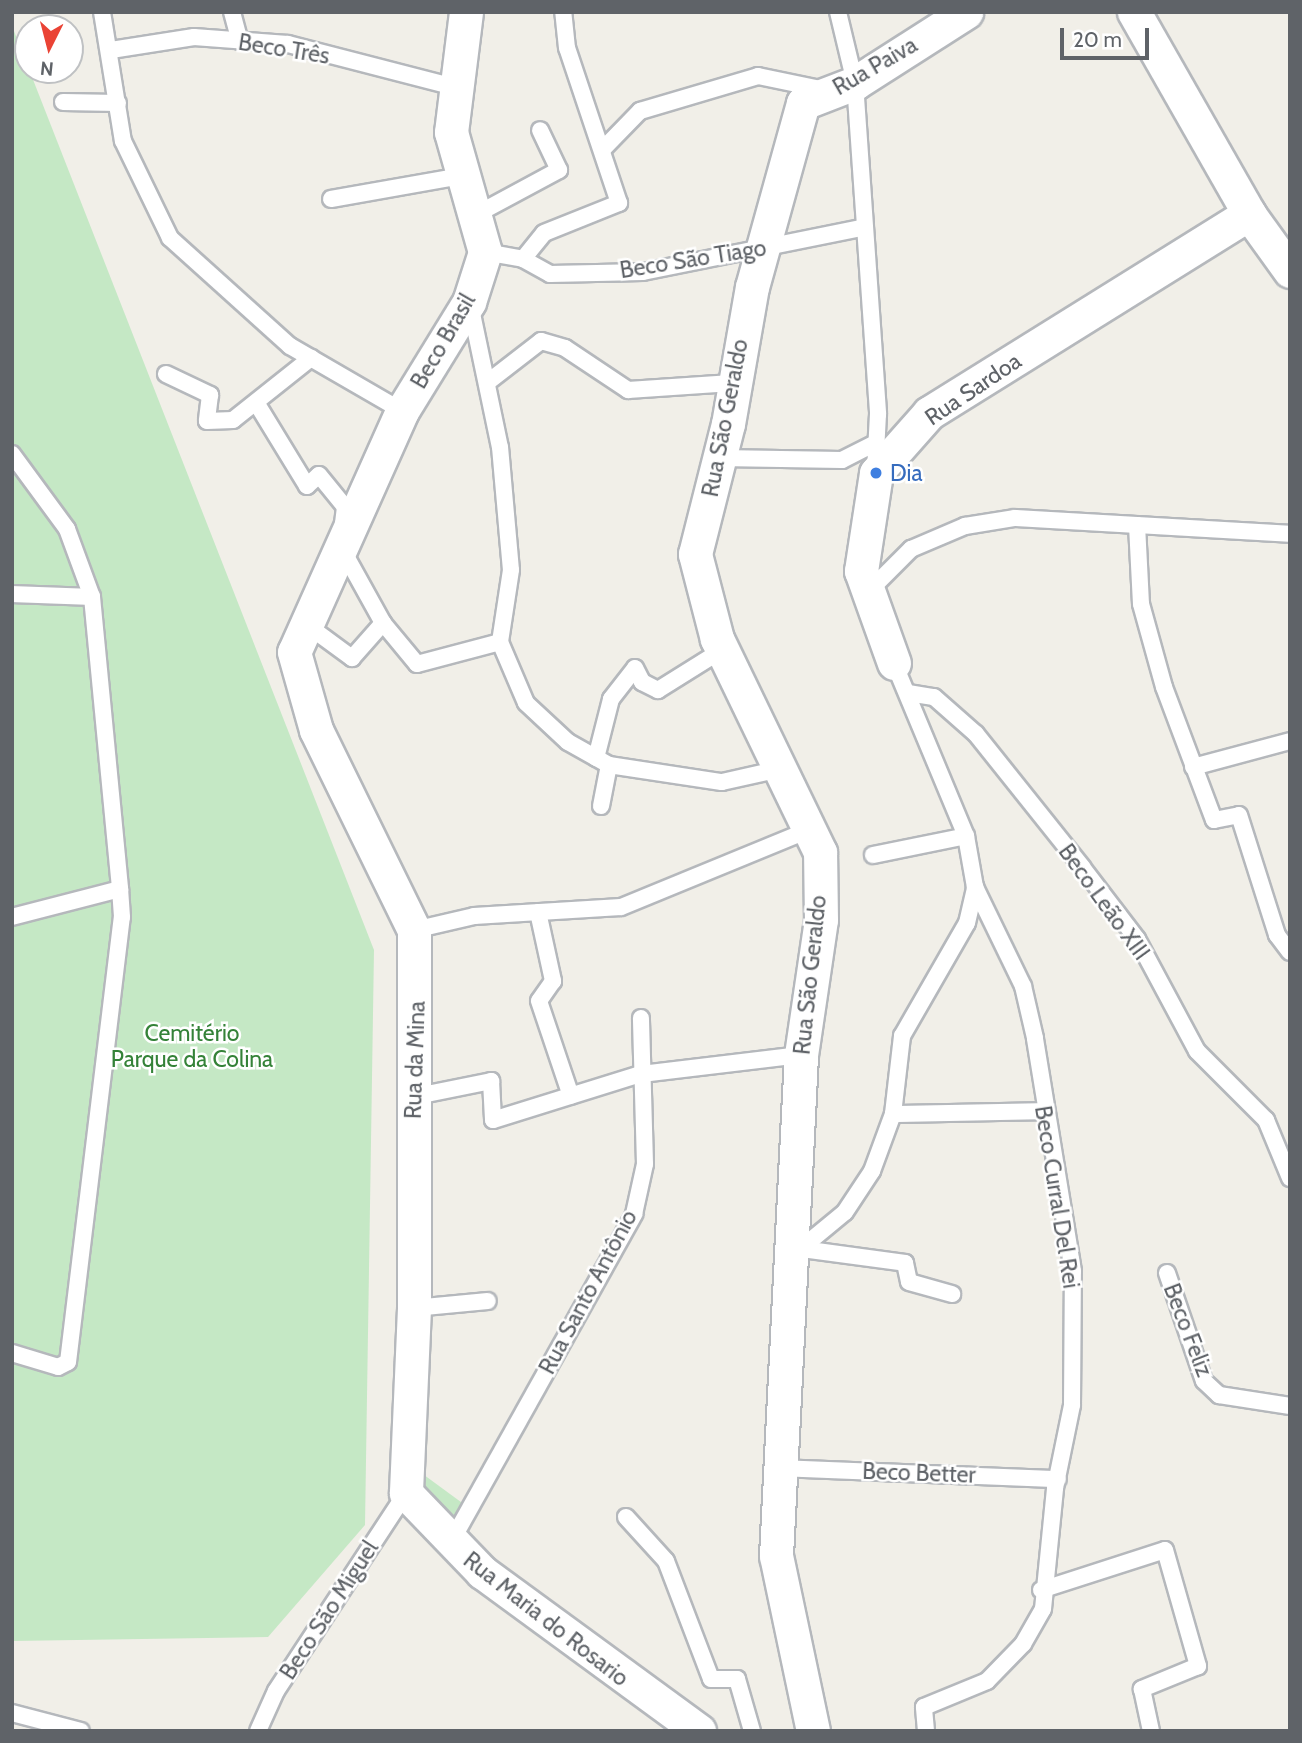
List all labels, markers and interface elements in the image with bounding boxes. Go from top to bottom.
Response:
north arrow [14,14,84,84]
scale bar [1064,14,1153,58]
text: 20 m [1073,27,1122,52]
street label: Beco Três [236,28,332,70]
street label: Rua Paiva [828,31,922,101]
text: N [39,56,55,81]
street label: Beco São Tiago [618,234,768,284]
street label: Beco Brasil [405,289,481,393]
street label: Rua São Geraldo [696,337,754,499]
street label: Rua Sardoa [920,347,1026,431]
place label: Dia [890,459,922,487]
marker: Dia [868,465,884,481]
street label: Beco Leão XIII [1053,839,1155,965]
street label: Rua São Geraldo [788,894,832,1056]
street label: Rua da Mina [399,1001,431,1119]
park label: Cemitério Parque da Colina [111,1019,273,1073]
street label: Beco Curral Del Rei [1029,1104,1085,1290]
street label: Rua Santo Antônio [533,1205,643,1379]
street label: Beco Feliz [1158,1280,1218,1380]
street label: Beco Better [862,1457,976,1489]
street label: Beco São Miguel [274,1535,384,1685]
street label: Rua Maria do Rosario [458,1546,634,1692]

